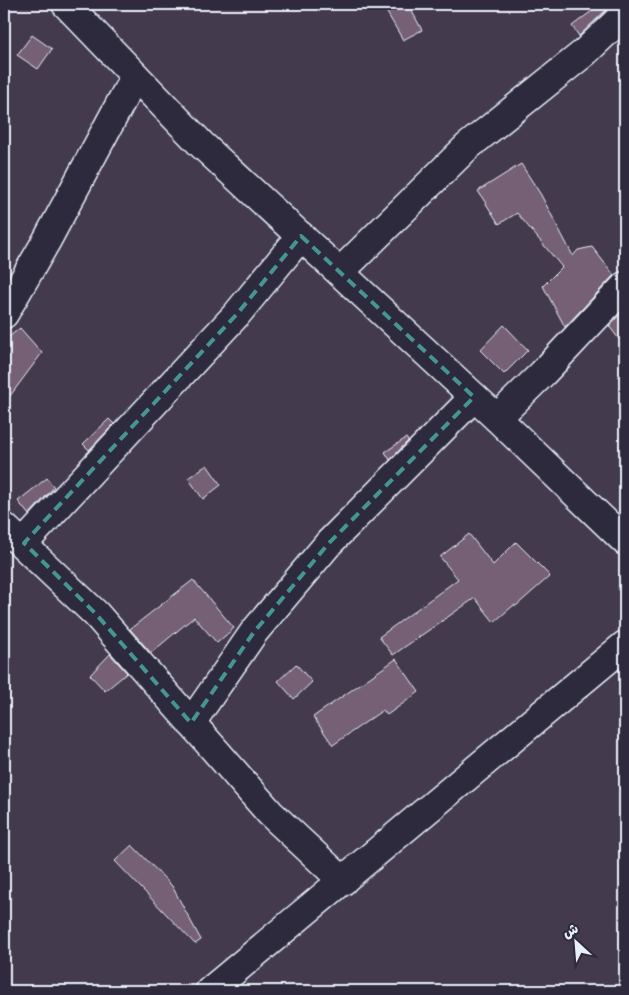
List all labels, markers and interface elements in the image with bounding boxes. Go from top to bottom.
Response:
north arrow [552,918,602,968]
text: ش [559,919,581,942]

